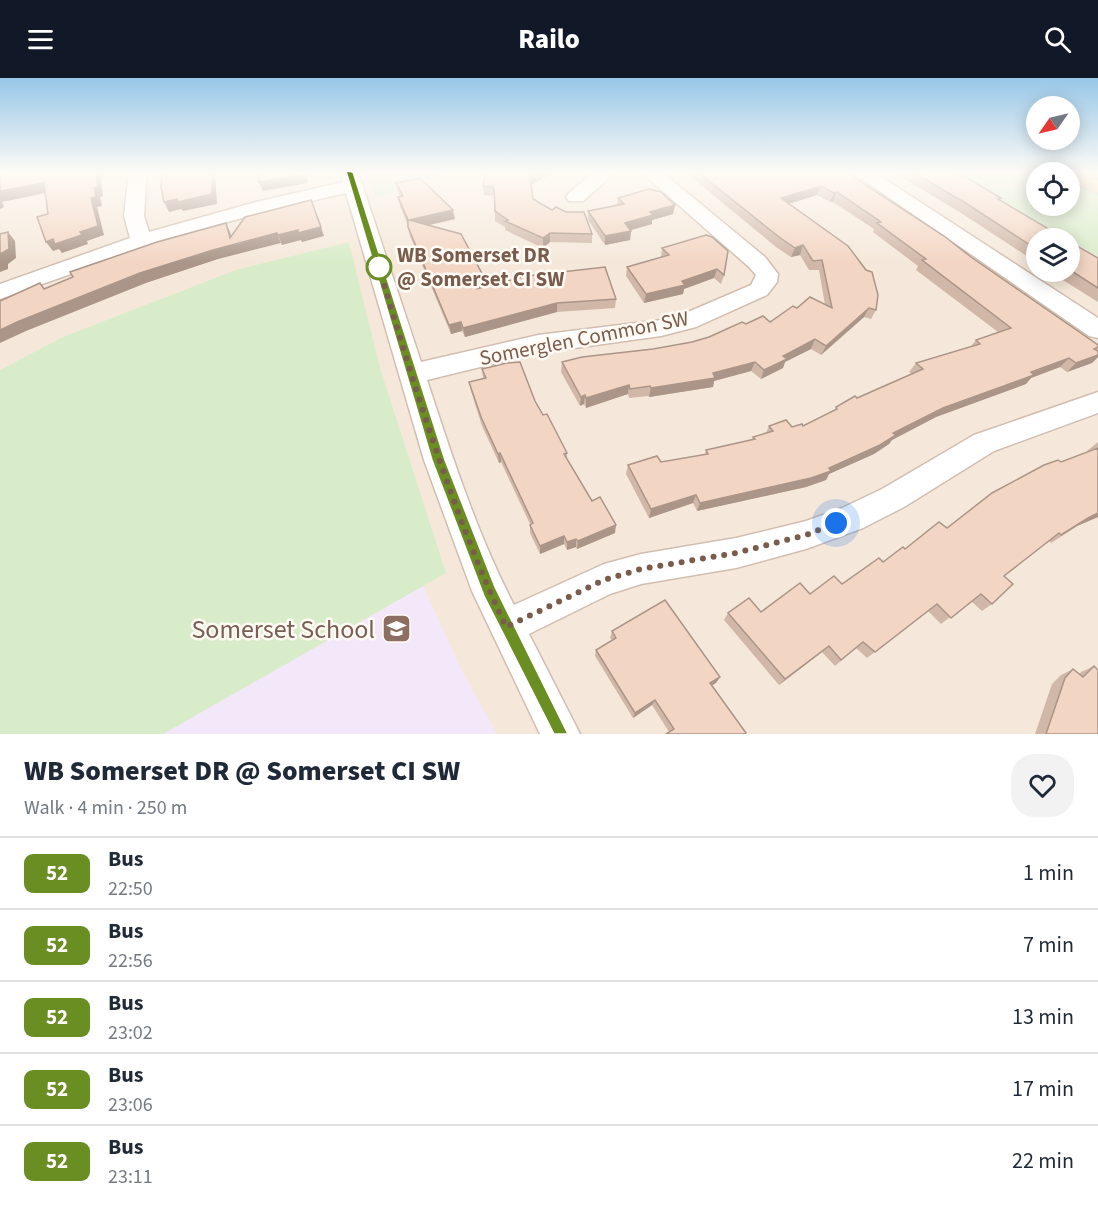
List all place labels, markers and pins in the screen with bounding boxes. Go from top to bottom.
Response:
place label: WB Somerset DR @ Somerset CI SW [397,240,564,294]
marker: WB Somerset DR @ Somerset CI SW [366,254,392,280]
place label: Somerset School [191,611,375,648]
school or university icon: Somerset School [380,613,412,645]

